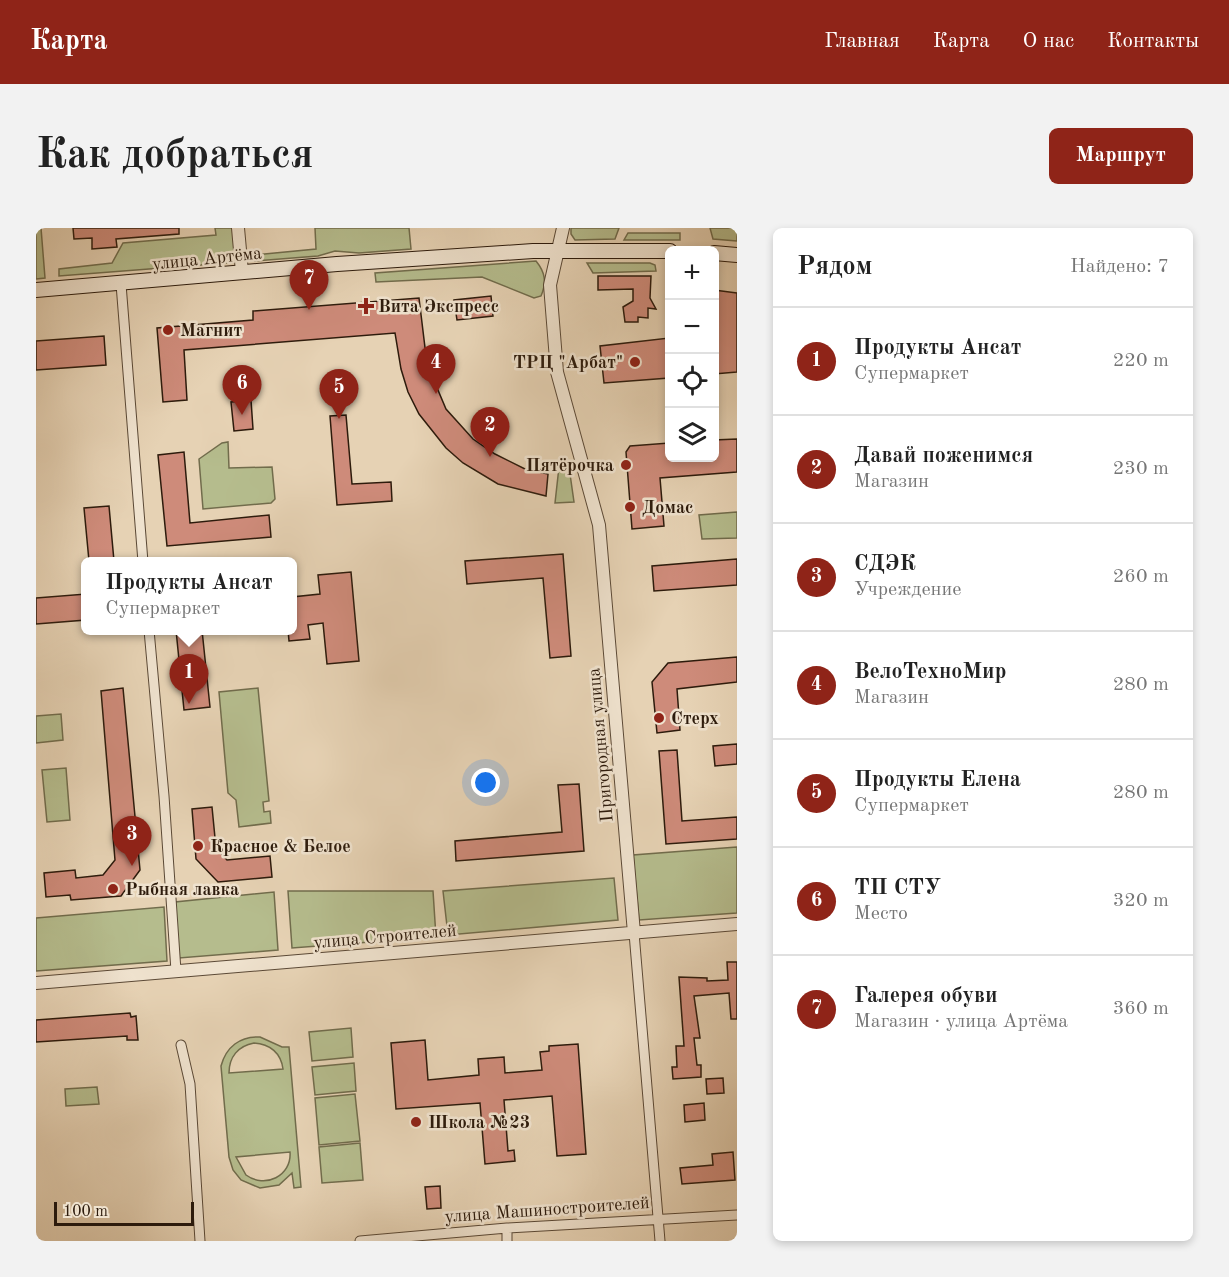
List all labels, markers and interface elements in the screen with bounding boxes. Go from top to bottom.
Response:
text: Карта [30,28,108,56]
text: Главная [824,31,900,52]
text: Карта [933,31,990,52]
text: О нас [1023,31,1074,52]
text: Контакты [1107,31,1199,52]
button: Маршрут [1049,128,1193,184]
text: Как добраться [36,135,313,177]
street label: улица Артёма [151,244,263,274]
map controls [665,246,719,462]
button: + [665,246,719,300]
text: Рядом [797,254,872,280]
text: Найдено: 7 [1070,257,1169,277]
pin: 7 [290,260,328,310]
place label: Вита Экспресс [378,298,499,316]
marker: Вита Экспресс [359,299,373,313]
button: − [665,300,719,354]
place label: Магнит [180,322,243,340]
marker: Магнит [161,323,175,337]
text: Продукты Ансат [854,337,1022,359]
pin: 4 [416,344,456,394]
text: 1 [811,351,822,371]
text: 220 m [1113,351,1169,371]
place label: ТРЦ "Арбат" [513,354,623,372]
button: locate [665,354,719,408]
marker: ТРЦ "Арбат" [628,355,642,369]
text: Супермаркет [854,364,969,384]
pin: 6 [222,366,262,415]
pin: 5 [320,370,358,419]
pin: 2 [470,408,510,457]
button: layers [665,408,719,462]
text: Давай поженимся [854,445,1033,467]
place label: Пятёрочка [526,457,614,475]
marker: Пятёрочка [619,458,633,472]
text: 2 [811,459,822,479]
text: 230 m [1113,459,1169,479]
text: Магазин [854,472,929,492]
place label: Домас [642,499,694,517]
marker: Домас [623,500,637,514]
text: СДЭК [854,553,916,575]
popup [81,557,297,635]
text: 3 [811,567,822,587]
text: 260 m [1113,567,1169,587]
text: Продукты Ансат [105,572,273,594]
text: Учреждение [854,580,962,600]
text: Супермаркет [105,599,220,619]
pin: 1 [170,654,208,704]
text: ВелоТехноМир [854,661,1007,683]
street label: Пригородная улица [585,667,617,823]
text: 4 [811,675,822,695]
text: 280 m [1113,675,1169,695]
text: Магазин [854,688,929,708]
place label: Стерх [671,710,719,728]
marker: Стерх [652,711,666,725]
your location [471,768,500,797]
text: Продукты Елена [854,769,1021,791]
text: 5 [811,783,822,803]
text: 280 m [1113,783,1169,803]
text: Супермаркет [854,796,969,816]
pin: 3 [112,816,152,866]
place label: Красное & Белое [210,838,351,856]
marker: Красное & Белое [191,839,205,853]
text: ТП СТУ [854,877,941,899]
place label: Рыбная лавка [125,881,239,899]
marker: Рыбная лавка [106,882,120,896]
text: 6 [811,891,822,911]
text: 320 m [1113,891,1169,911]
text: Место [854,904,908,924]
street label: улица Строителей [313,922,457,952]
text: Галерея обуви [854,985,998,1007]
text: 7 [811,999,822,1019]
text: 360 m [1113,999,1169,1019]
text: Магазин · улица Артёма [854,1012,1068,1032]
place label: Школа №23 [428,1114,530,1132]
marker: Школа №23 [409,1115,423,1129]
street label: улица Машиностроителей [444,1194,650,1226]
scale bar [54,1199,194,1226]
text: 100 m [63,1204,108,1220]

